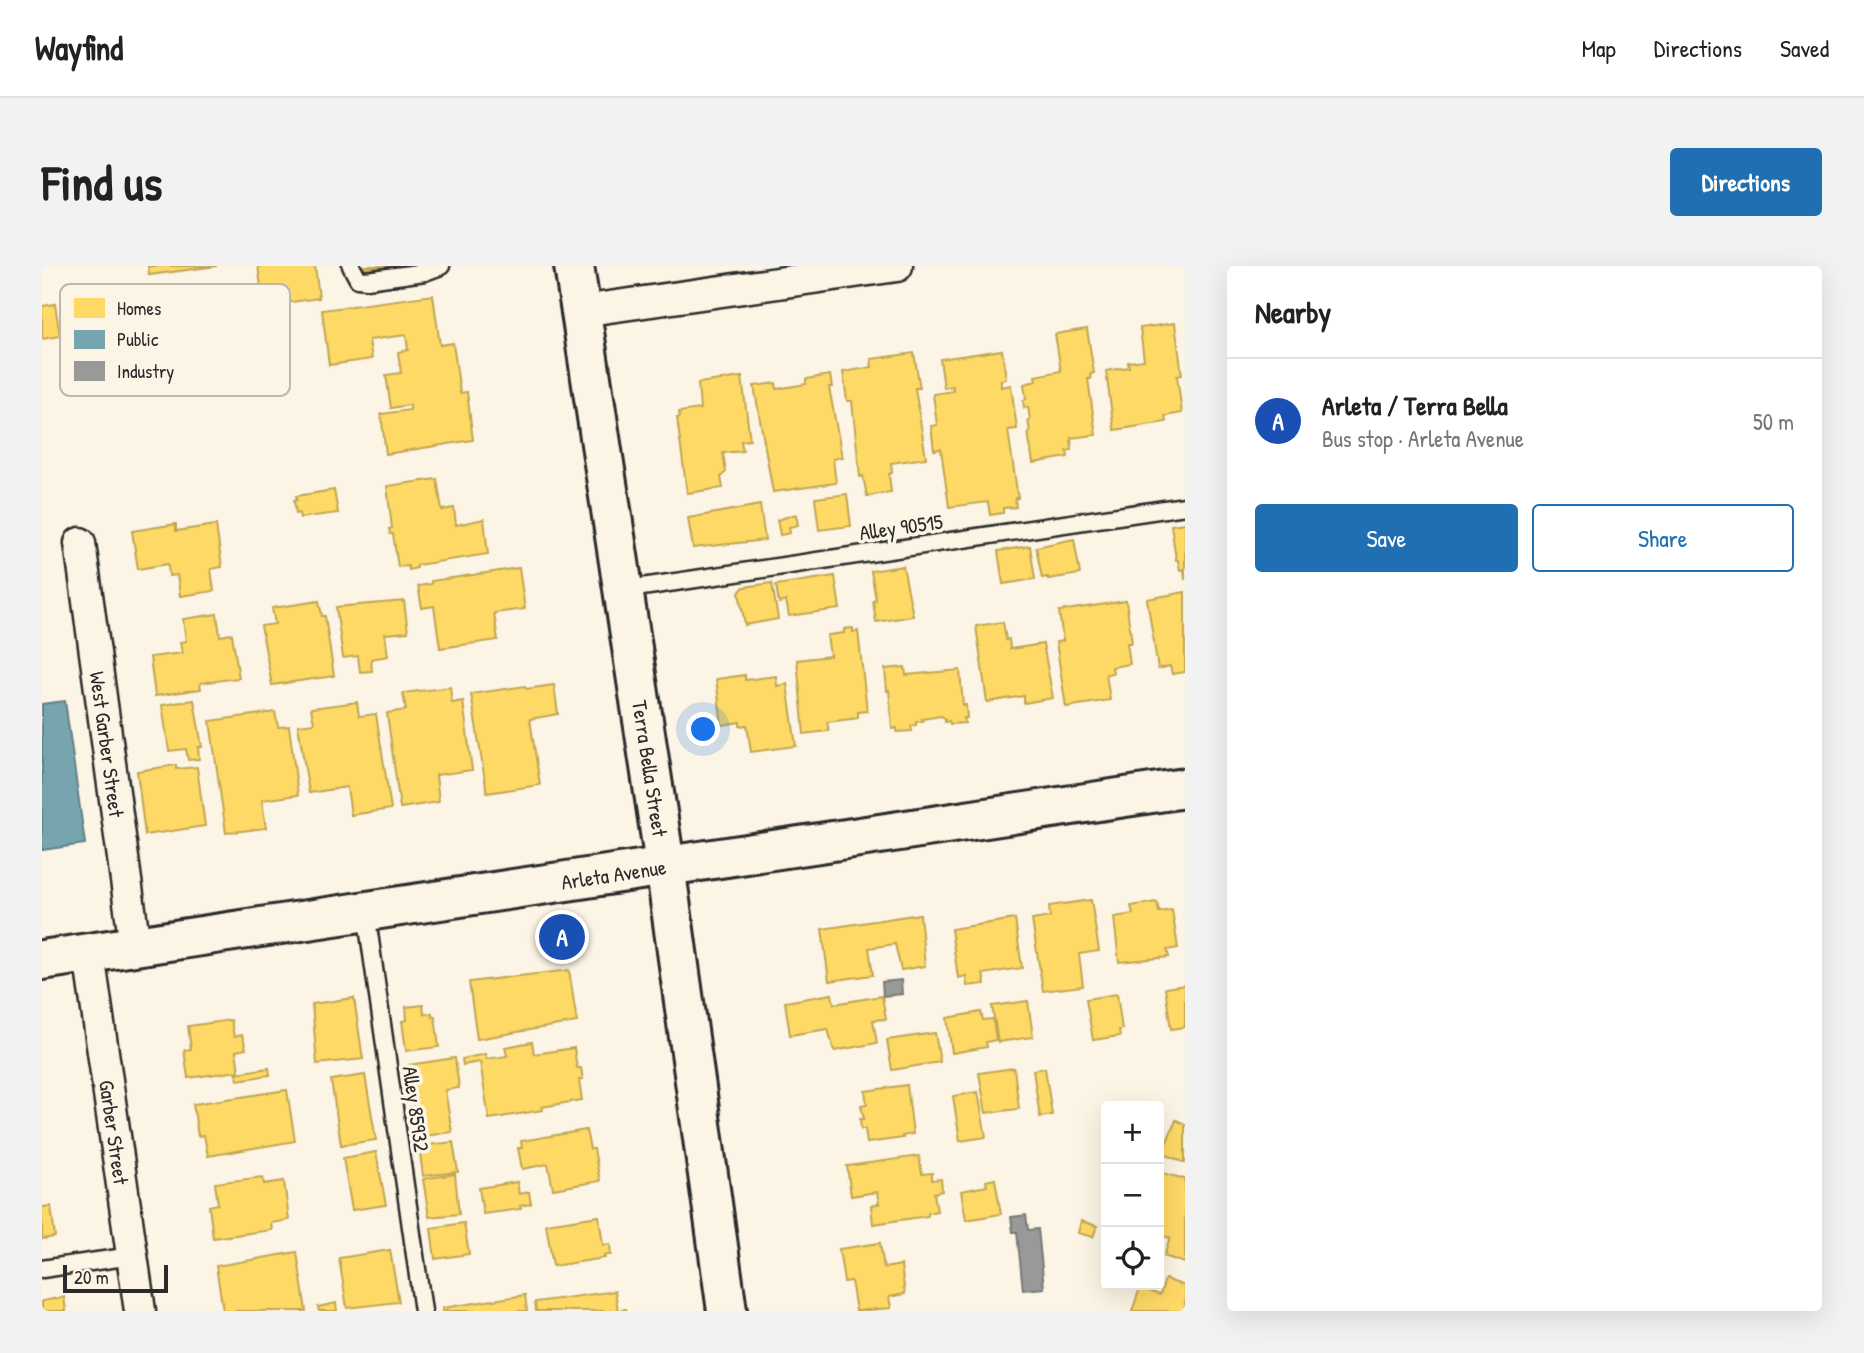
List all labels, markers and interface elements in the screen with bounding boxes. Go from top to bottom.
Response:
text: Wayfind [35,26,123,70]
text: Map [1582,32,1616,64]
text: Directions [1654,32,1742,64]
text: Saved [1780,32,1829,64]
button: Directions [1670,148,1822,216]
text: Find us [42,149,162,215]
legend [60,284,290,396]
text: Nearby [1255,292,1331,332]
text: Homes [117,295,161,321]
text: Public [117,326,159,352]
text: Industry [117,358,174,384]
text: Arleta / Terra Bella [1322,388,1508,423]
text: A [1272,406,1284,437]
text: 50 m [1753,406,1794,437]
text: Bus stop · Arleta Avenue [1322,423,1524,454]
button: Save [1255,504,1518,572]
button: Share [1532,504,1794,572]
street label: Alley 90515 [857,507,945,547]
street label: West Garber Street [83,669,132,820]
street label: Terra Bella Street [626,698,675,839]
your location [686,712,720,746]
street label: Arleta Avenue [559,852,668,896]
pin: A [539,911,585,963]
street label: Alley 85932 [396,1064,436,1154]
street label: Garber Street [93,1078,136,1187]
map controls [1101,1101,1164,1290]
button: + [1101,1101,1164,1164]
button: − [1101,1164,1164,1227]
button: locate [1101,1227,1164,1290]
scale bar [63,1262,168,1294]
text: 20 m [74,1264,109,1290]

